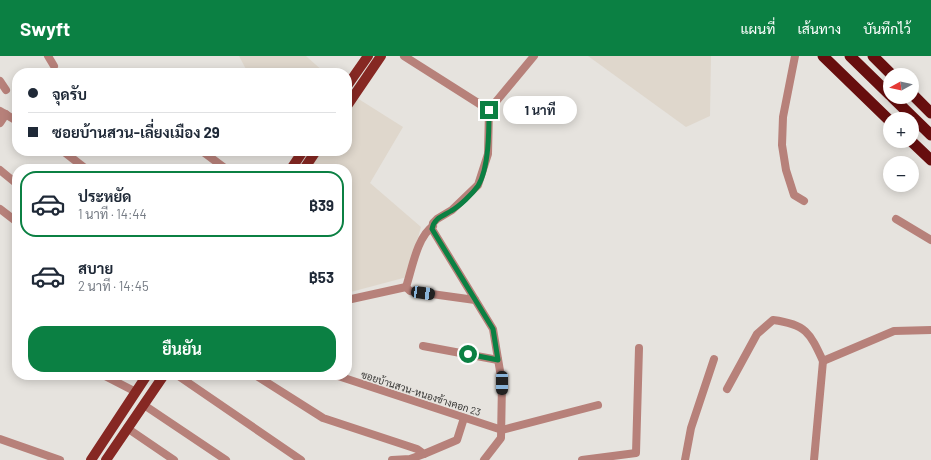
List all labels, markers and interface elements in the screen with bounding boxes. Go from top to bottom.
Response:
text: Swyft [20,17,70,40]
text: แผนที่ [740,20,775,37]
text: เส้นทาง [797,20,841,37]
text: บันทึกไว้ [863,20,911,37]
north arrow [883,68,919,104]
map controls [883,68,919,192]
text: จุดรับ [52,85,87,103]
callout: 1 นาที [503,96,577,124]
route end [480,101,498,119]
text: 1 นาที [524,102,556,118]
button: + [883,112,919,148]
text: ซอยบ้านสวน-เลี่ยงเมือง 29 [52,123,220,141]
button: − [883,156,919,192]
icon: car [30,186,66,222]
text: ประหยัด [78,187,131,205]
text: ฿39 [309,196,334,214]
text: 1 นาที · 14:44 [78,206,147,222]
icon: car [30,258,66,294]
text: สบาย [78,259,113,277]
text: ฿53 [309,268,334,286]
text: 2 นาที · 14:45 [78,278,149,294]
car [410,285,436,301]
button: ยืนยัน [28,326,336,372]
route start [459,345,477,363]
street label: ซอยบ้านสวน-หนองข้างคอก 23 [360,368,482,418]
car [496,371,508,395]

